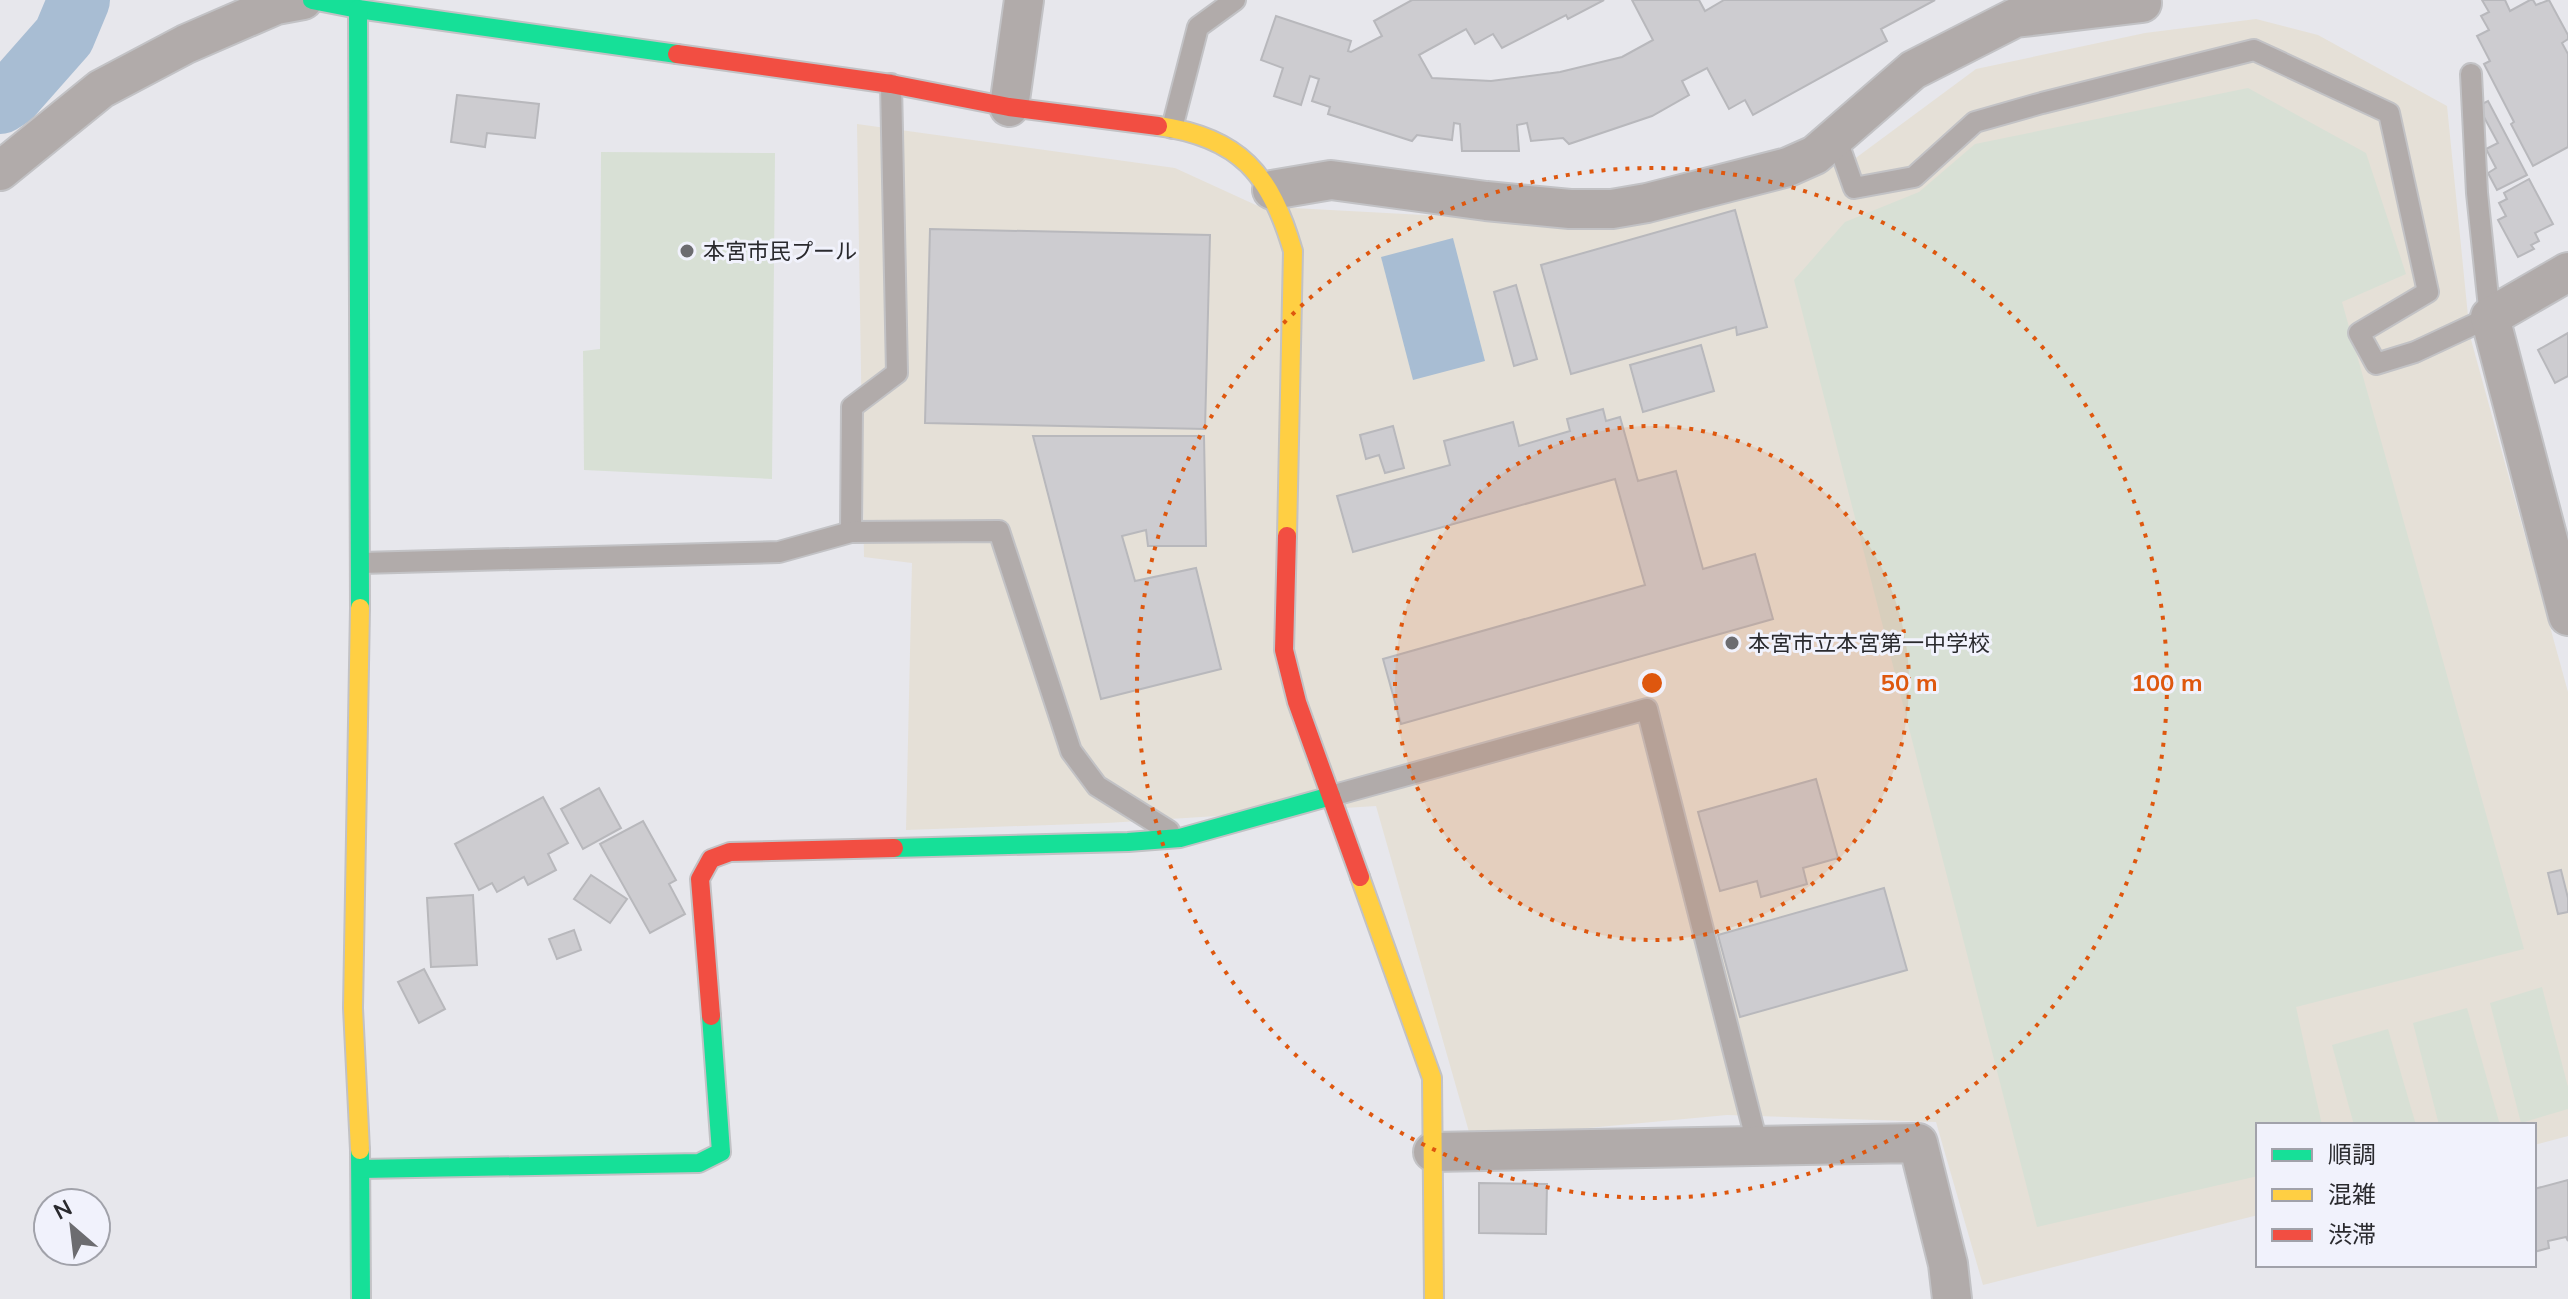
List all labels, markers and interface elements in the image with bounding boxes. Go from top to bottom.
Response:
place label: 本宮市民プール [703,237,857,265]
marker: 本宮市民プール [678,242,696,260]
place label: 本宮市立本宮第一中学校 [1748,629,1990,657]
marker: 本宮市立本宮第一中学校 [1723,634,1741,652]
text: 50 m [1881,667,1937,697]
text: 100 m [2131,667,2203,697]
centre of rings [1638,669,1666,697]
legend [2256,1123,2536,1267]
text: 順調 [2328,1139,2376,1169]
text: 混雑 [2328,1179,2376,1209]
north arrow [32,1187,112,1267]
text: N [49,1193,77,1226]
text: 渋滞 [2328,1219,2376,1249]

